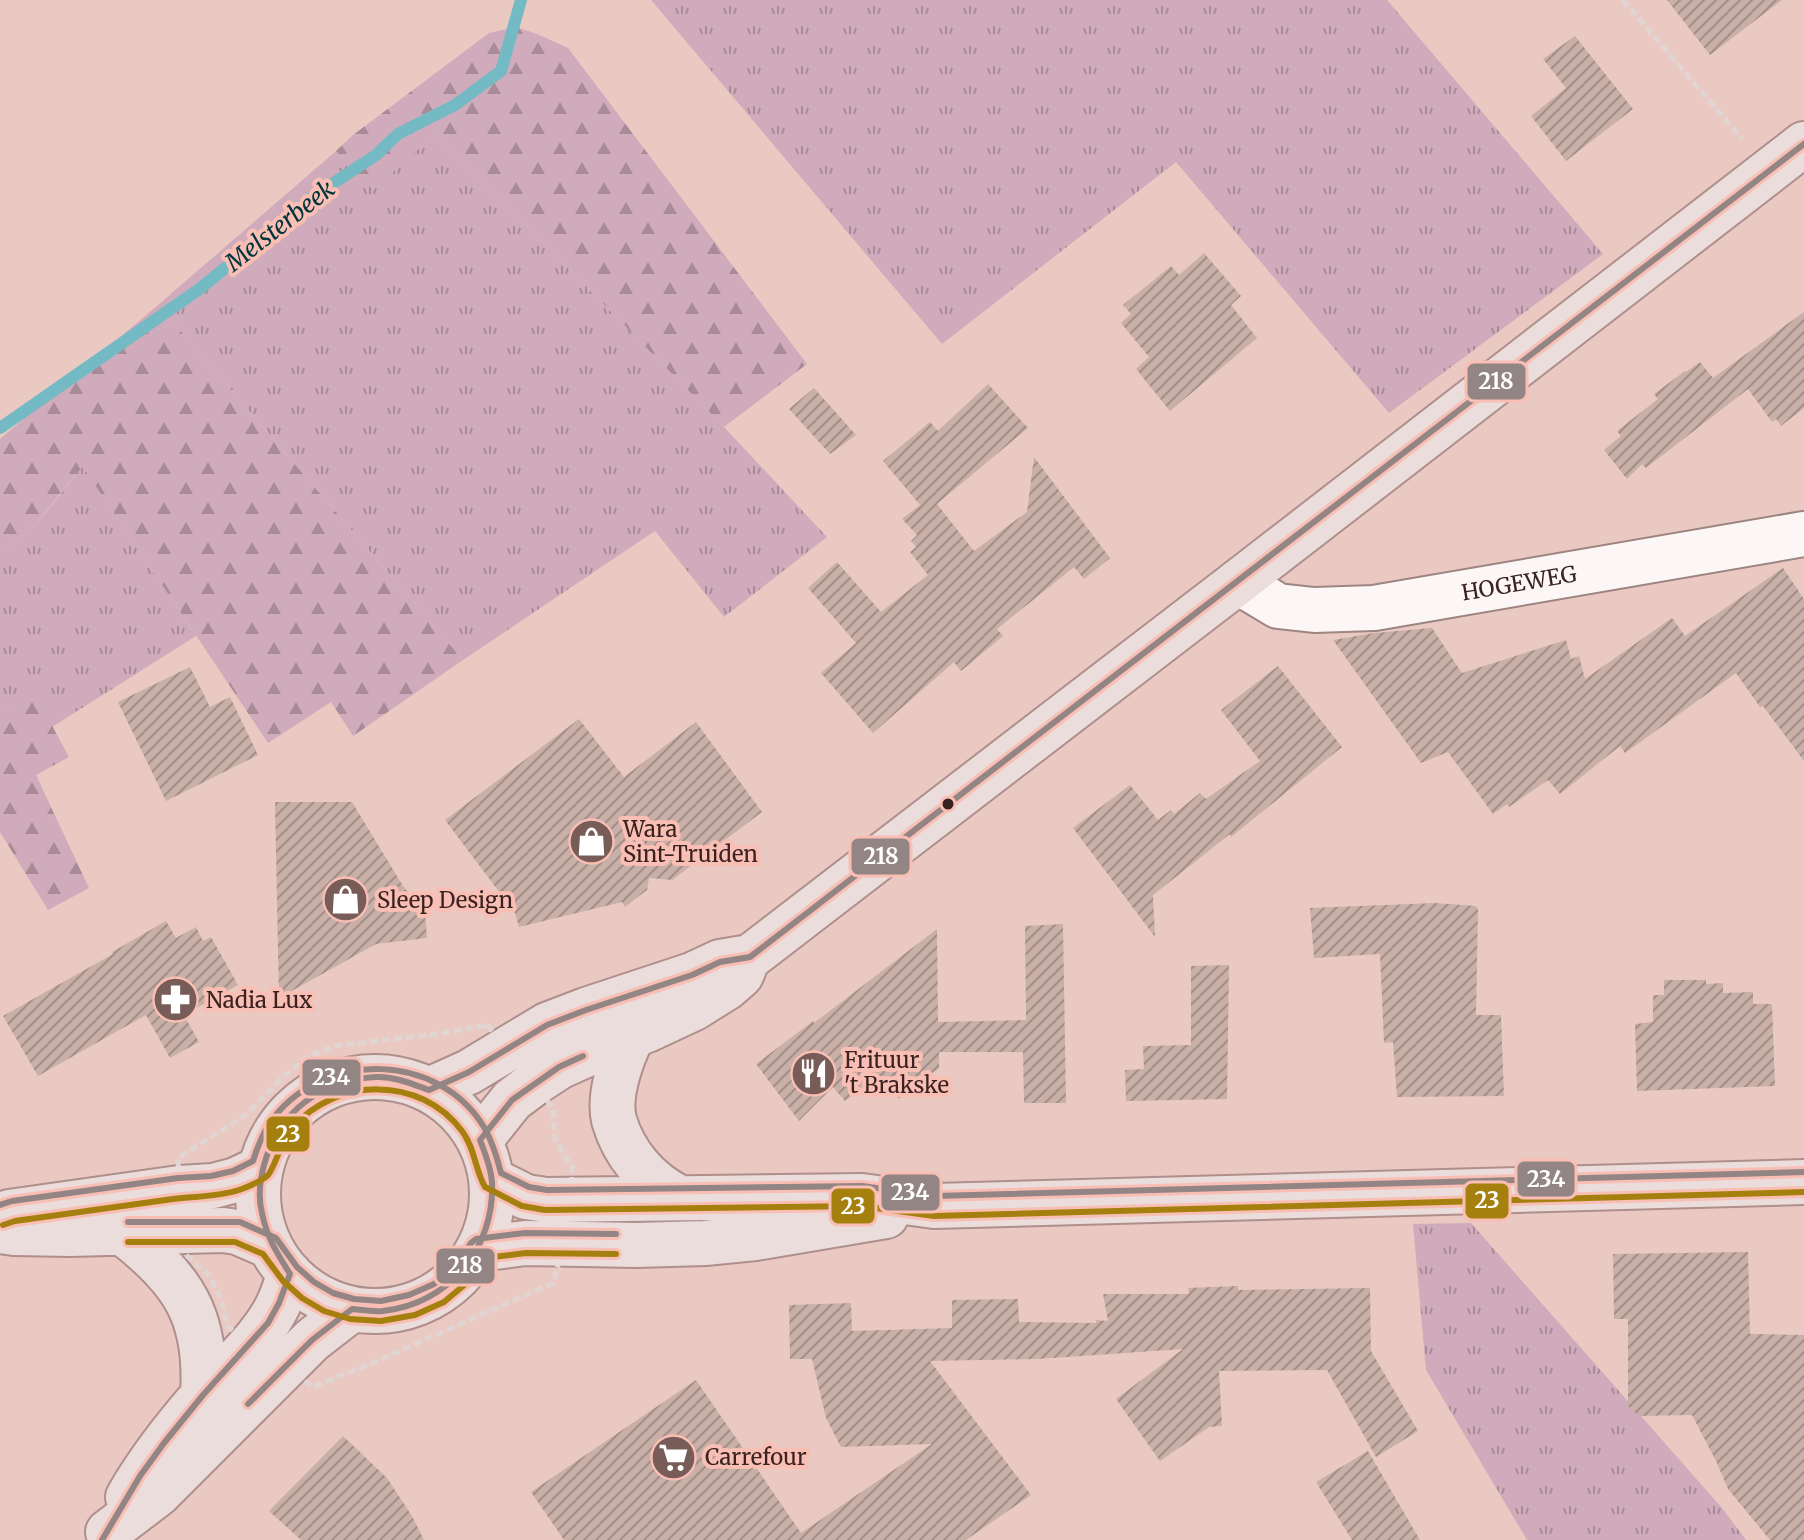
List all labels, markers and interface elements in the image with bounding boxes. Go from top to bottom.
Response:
water label: Melsterbeek [218,173,341,279]
line badge: 218 [1466,362,1527,401]
text: 218 [1478,367,1514,395]
street label: HOGEWEG [1459,559,1579,607]
unlabelled marker [940,796,956,812]
place label: Wara Sint-Truiden [622,815,758,868]
shop icon: Wara Sint-Truiden [568,818,616,866]
line badge: 218 [850,837,911,876]
text: 218 [863,842,899,870]
shop icon: Sleep Design [322,876,370,924]
place label: Sleep Design [377,886,514,914]
pharmacy icon: Nadia Lux [151,976,199,1024]
place label: Nadia Lux [206,986,312,1014]
place label: Frituur 't Brakske [844,1046,949,1099]
restaurant icon: Frituur 't Brakske [789,1049,837,1097]
line badge: 234 [301,1058,362,1097]
text: 234 [312,1063,350,1091]
line badge: 23 [265,1115,311,1153]
text: 23 [276,1120,301,1148]
line badge: 234 [1516,1160,1576,1198]
text: 234 [1527,1165,1565,1193]
line badge: 234 [880,1173,941,1212]
text: 234 [891,1178,929,1206]
line badge: 23 [1464,1182,1510,1220]
text: 23 [1475,1186,1500,1214]
line badge: 23 [830,1187,876,1225]
text: 23 [841,1192,866,1220]
line badge: 218 [435,1247,496,1285]
text: 218 [447,1251,483,1279]
supermarket icon: Carrefour [650,1433,698,1481]
place label: Carrefour [705,1443,807,1471]

